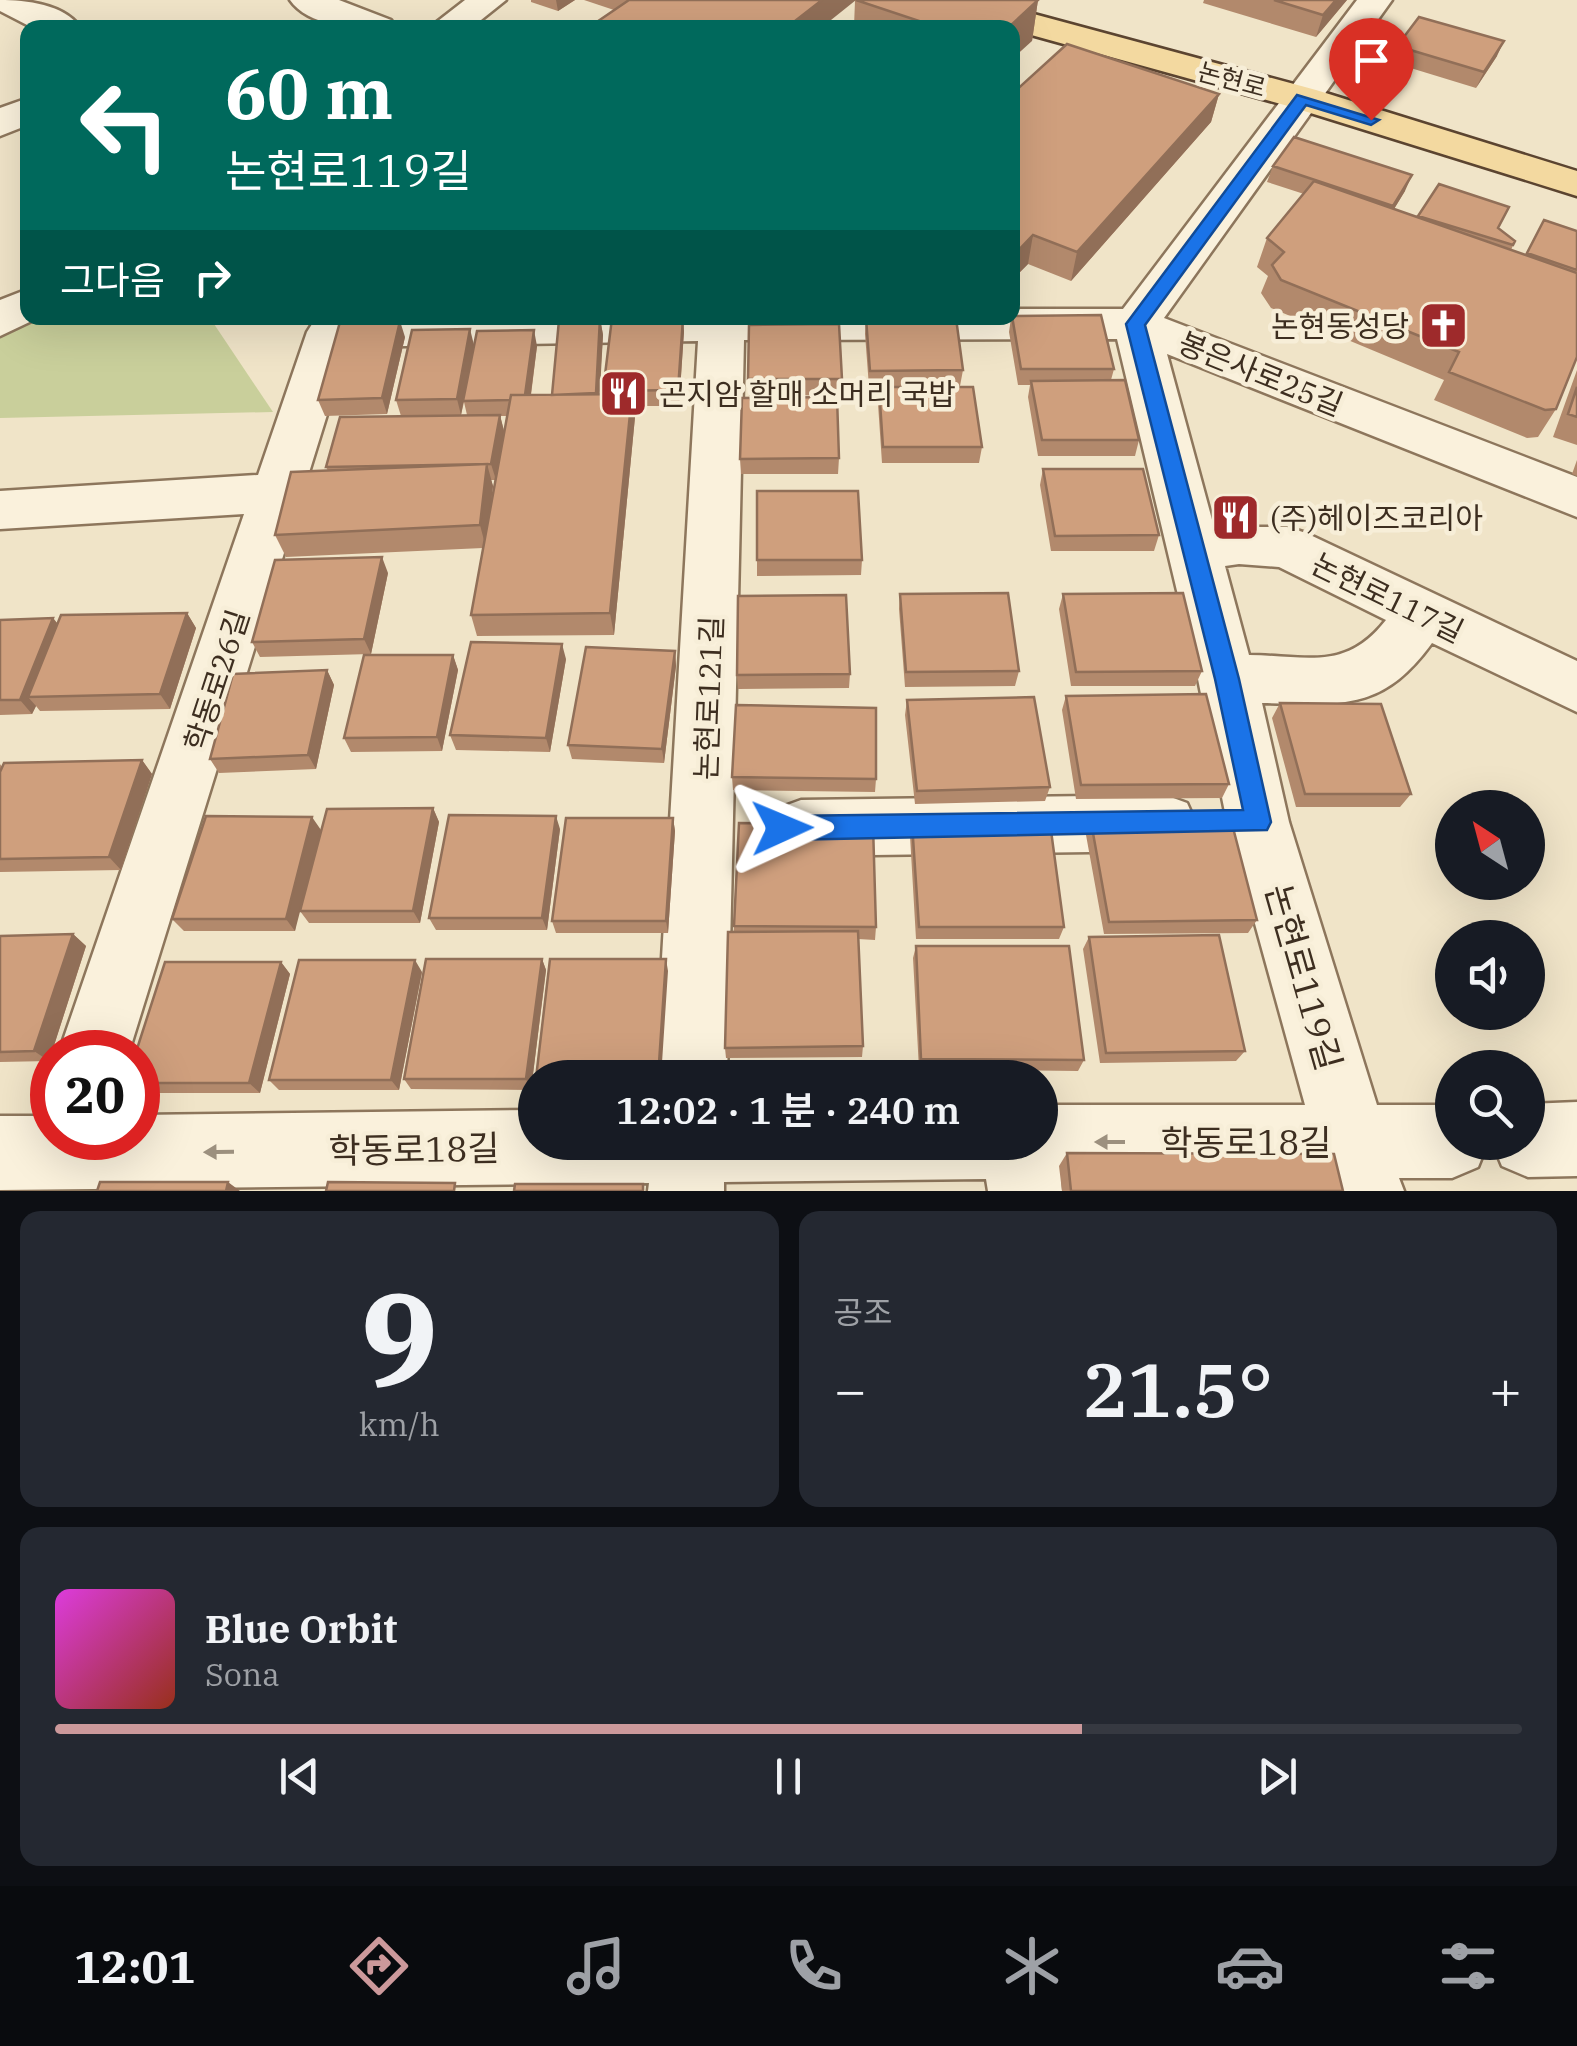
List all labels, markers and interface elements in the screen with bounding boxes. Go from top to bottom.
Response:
pin [1329,18,1414,121]
icon: arrive [1344,33,1399,88]
text: 60 m [225,47,393,138]
street label: 논현로 [1194,54,1270,104]
icon: left [60,60,190,190]
text: 논현로119길 [225,141,472,199]
icon: right [185,250,240,305]
text: 그다음 [60,255,165,304]
church icon: 논현동성당 [1418,299,1470,351]
place label: 논현동성당 [1271,306,1409,345]
street label: 봉은사로25길 [1173,322,1349,424]
restaurant icon: 곤지암 할매 소머리 국밥 [598,367,650,419]
place label: 곤지암 할매 소머리 국밥 [659,374,956,413]
restaurant icon: (주)헤이즈코리아 [1209,491,1261,543]
place label: (주)헤이즈코리아 [1270,498,1483,537]
street label: 논현로117길 [1306,543,1470,651]
street label: 학동로26길 [175,604,257,756]
street label: 논현로121길 [686,615,730,781]
position arrow [730,776,834,880]
north arrow [1435,790,1545,900]
map controls [1435,790,1545,1160]
street label: 논현로119길 [1255,878,1353,1076]
button: sound [1435,920,1545,1030]
speed limit sign: 20 [30,1030,160,1160]
button: search [1435,1050,1545,1160]
text: 12:02 · 1 분 · 240 m [616,1085,960,1134]
street label: 학동로18길 [1161,1119,1331,1165]
street label: 학동로18길 [328,1125,500,1173]
one-way arrow [1094,1134,1126,1150]
one-way arrow [203,1144,235,1160]
text: 9 [360,1253,438,1422]
text: 공조 [834,1291,892,1333]
text: 21.5° [1082,1340,1273,1438]
text: − [834,1354,867,1425]
text: + [1489,1354,1522,1425]
text: km/h [359,1403,440,1445]
text: Blue Orbit [205,1604,397,1653]
text: Sona [205,1653,280,1695]
icon: previous [272,1749,327,1804]
icon: pause [761,1749,816,1804]
icon: next [1250,1749,1305,1804]
icon: directions [344,1931,414,2001]
icon: music [561,1931,631,2001]
icon: phone [779,1931,849,2001]
icon: climate [997,1931,1067,2001]
icon: car [1215,1931,1285,2001]
icon: filters [1433,1931,1503,2001]
text: 12:01 [74,1937,196,1995]

